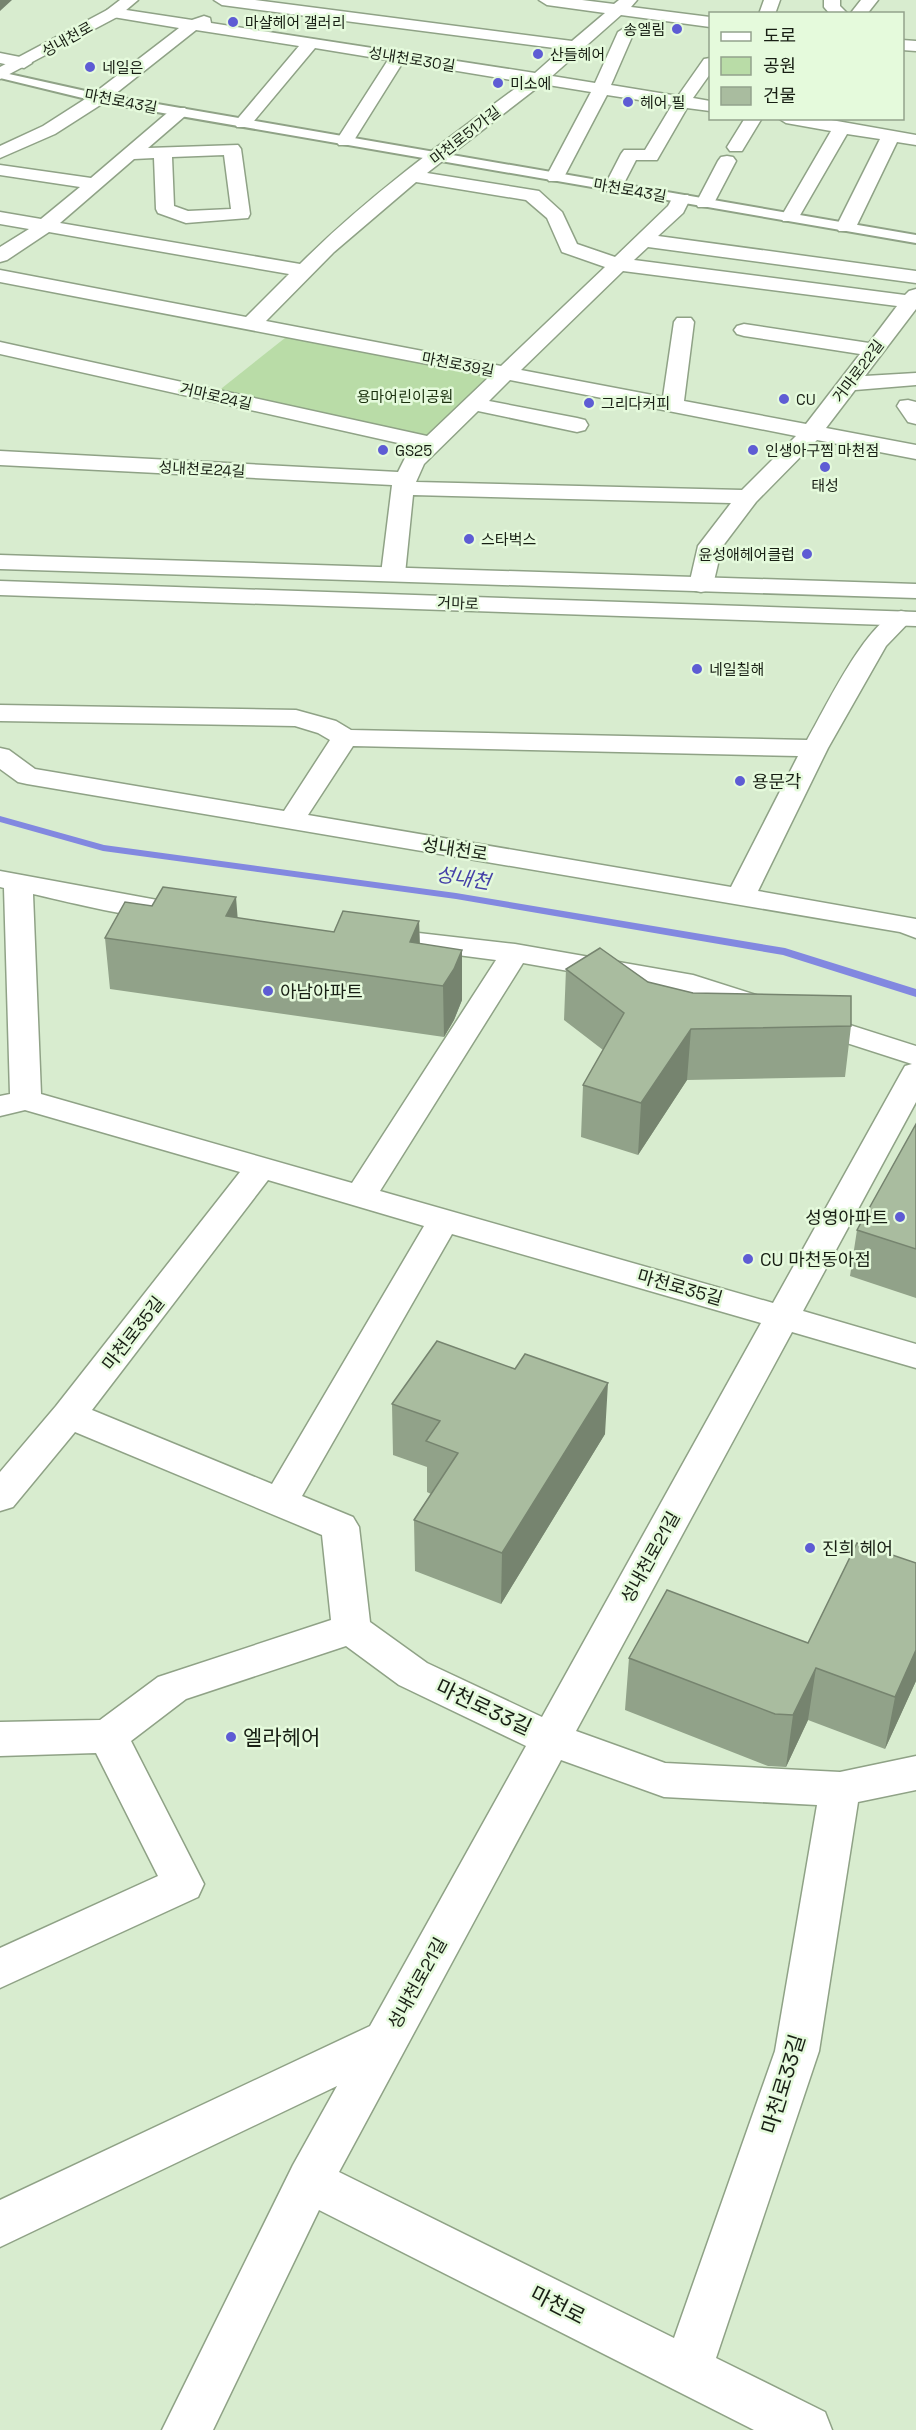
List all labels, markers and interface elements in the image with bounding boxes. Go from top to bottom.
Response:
legend [709,12,904,120]
place label: 마샬헤어 갤러리 [245,13,345,32]
marker: 마샬헤어 갤러리 [226,15,240,29]
street label: 성내천로 [38,17,96,61]
place label: 송엘림 [624,20,665,39]
marker: 송엘림 [670,22,684,36]
text: 도로 [763,24,796,47]
street label: 성내천로30길 [367,43,457,75]
place label: 산들헤어 [550,45,605,64]
marker: 산들헤어 [531,47,545,61]
text: 공원 [763,54,796,77]
place label: 네일은 [102,58,143,77]
marker: 네일은 [83,60,97,74]
place label: 미소에 [510,74,551,93]
marker: 미소에 [491,76,505,90]
text: 건물 [763,84,796,107]
street label: 마천로43길 [83,85,159,117]
place label: 헤어 필 [640,93,685,112]
marker: 헤어 필 [621,95,635,109]
street label: 마천로51가길 [426,102,504,168]
street label: 마천로43길 [592,174,668,206]
street label: 거마로22길 [828,336,888,406]
street label: 마천로39길 [420,348,496,380]
street label: 거마로24길 [178,379,254,413]
park label: 용마어린이공원 [357,387,453,406]
place label: CU [796,390,816,409]
marker: CU [777,392,791,406]
place label: 그리다커피 [601,394,670,413]
marker: 그리다커피 [582,396,596,410]
place label: GS25 [395,441,432,460]
place label: 인생아구찜 마천점 [765,441,879,460]
marker: GS25 [376,443,390,457]
marker: 인생아구찜 마천점 [746,443,760,457]
street label: 성내천로24길 [158,457,246,481]
marker: 태성 [818,460,832,474]
place label: 태성 [811,476,839,495]
place label: 스타벅스 [481,530,536,549]
marker: 스타벅스 [462,532,476,546]
place label: 윤성애헤어클럽 [698,545,795,564]
marker: 윤성애헤어클럽 [800,547,814,561]
street label: 거마로 [437,593,479,613]
place label: 네일칠해 [709,660,764,679]
marker: 네일칠해 [690,662,704,676]
place label: 용문각 [752,770,802,793]
marker: 용문각 [733,774,747,788]
street label: 성내천로 [420,832,490,866]
water label: 성내천 [434,861,495,896]
place label: 아남아파트 [280,980,363,1003]
marker: 아남아파트 [261,984,275,998]
place label: 성영아파트 [805,1206,888,1229]
marker: 성영아파트 [893,1210,907,1224]
place label: CU 마천동아점 [760,1248,871,1271]
marker: CU 마천동아점 [741,1252,755,1266]
street label: 마천로35길 [635,1264,725,1310]
street label: 마천로35길 [97,1291,169,1375]
street label: 성내천로21길 [615,1507,685,1607]
place label: 진희 헤어 [822,1537,893,1560]
marker: 진희 헤어 [803,1541,817,1555]
street label: 마천로33길 [432,1673,536,1741]
place label: 엘라헤어 [243,1724,320,1751]
marker: 엘라헤어 [224,1730,238,1744]
street label: 성내천로21길 [382,1933,452,2033]
street label: 마천로33길 [755,2031,811,2137]
street label: 마천로 [526,2280,590,2330]

